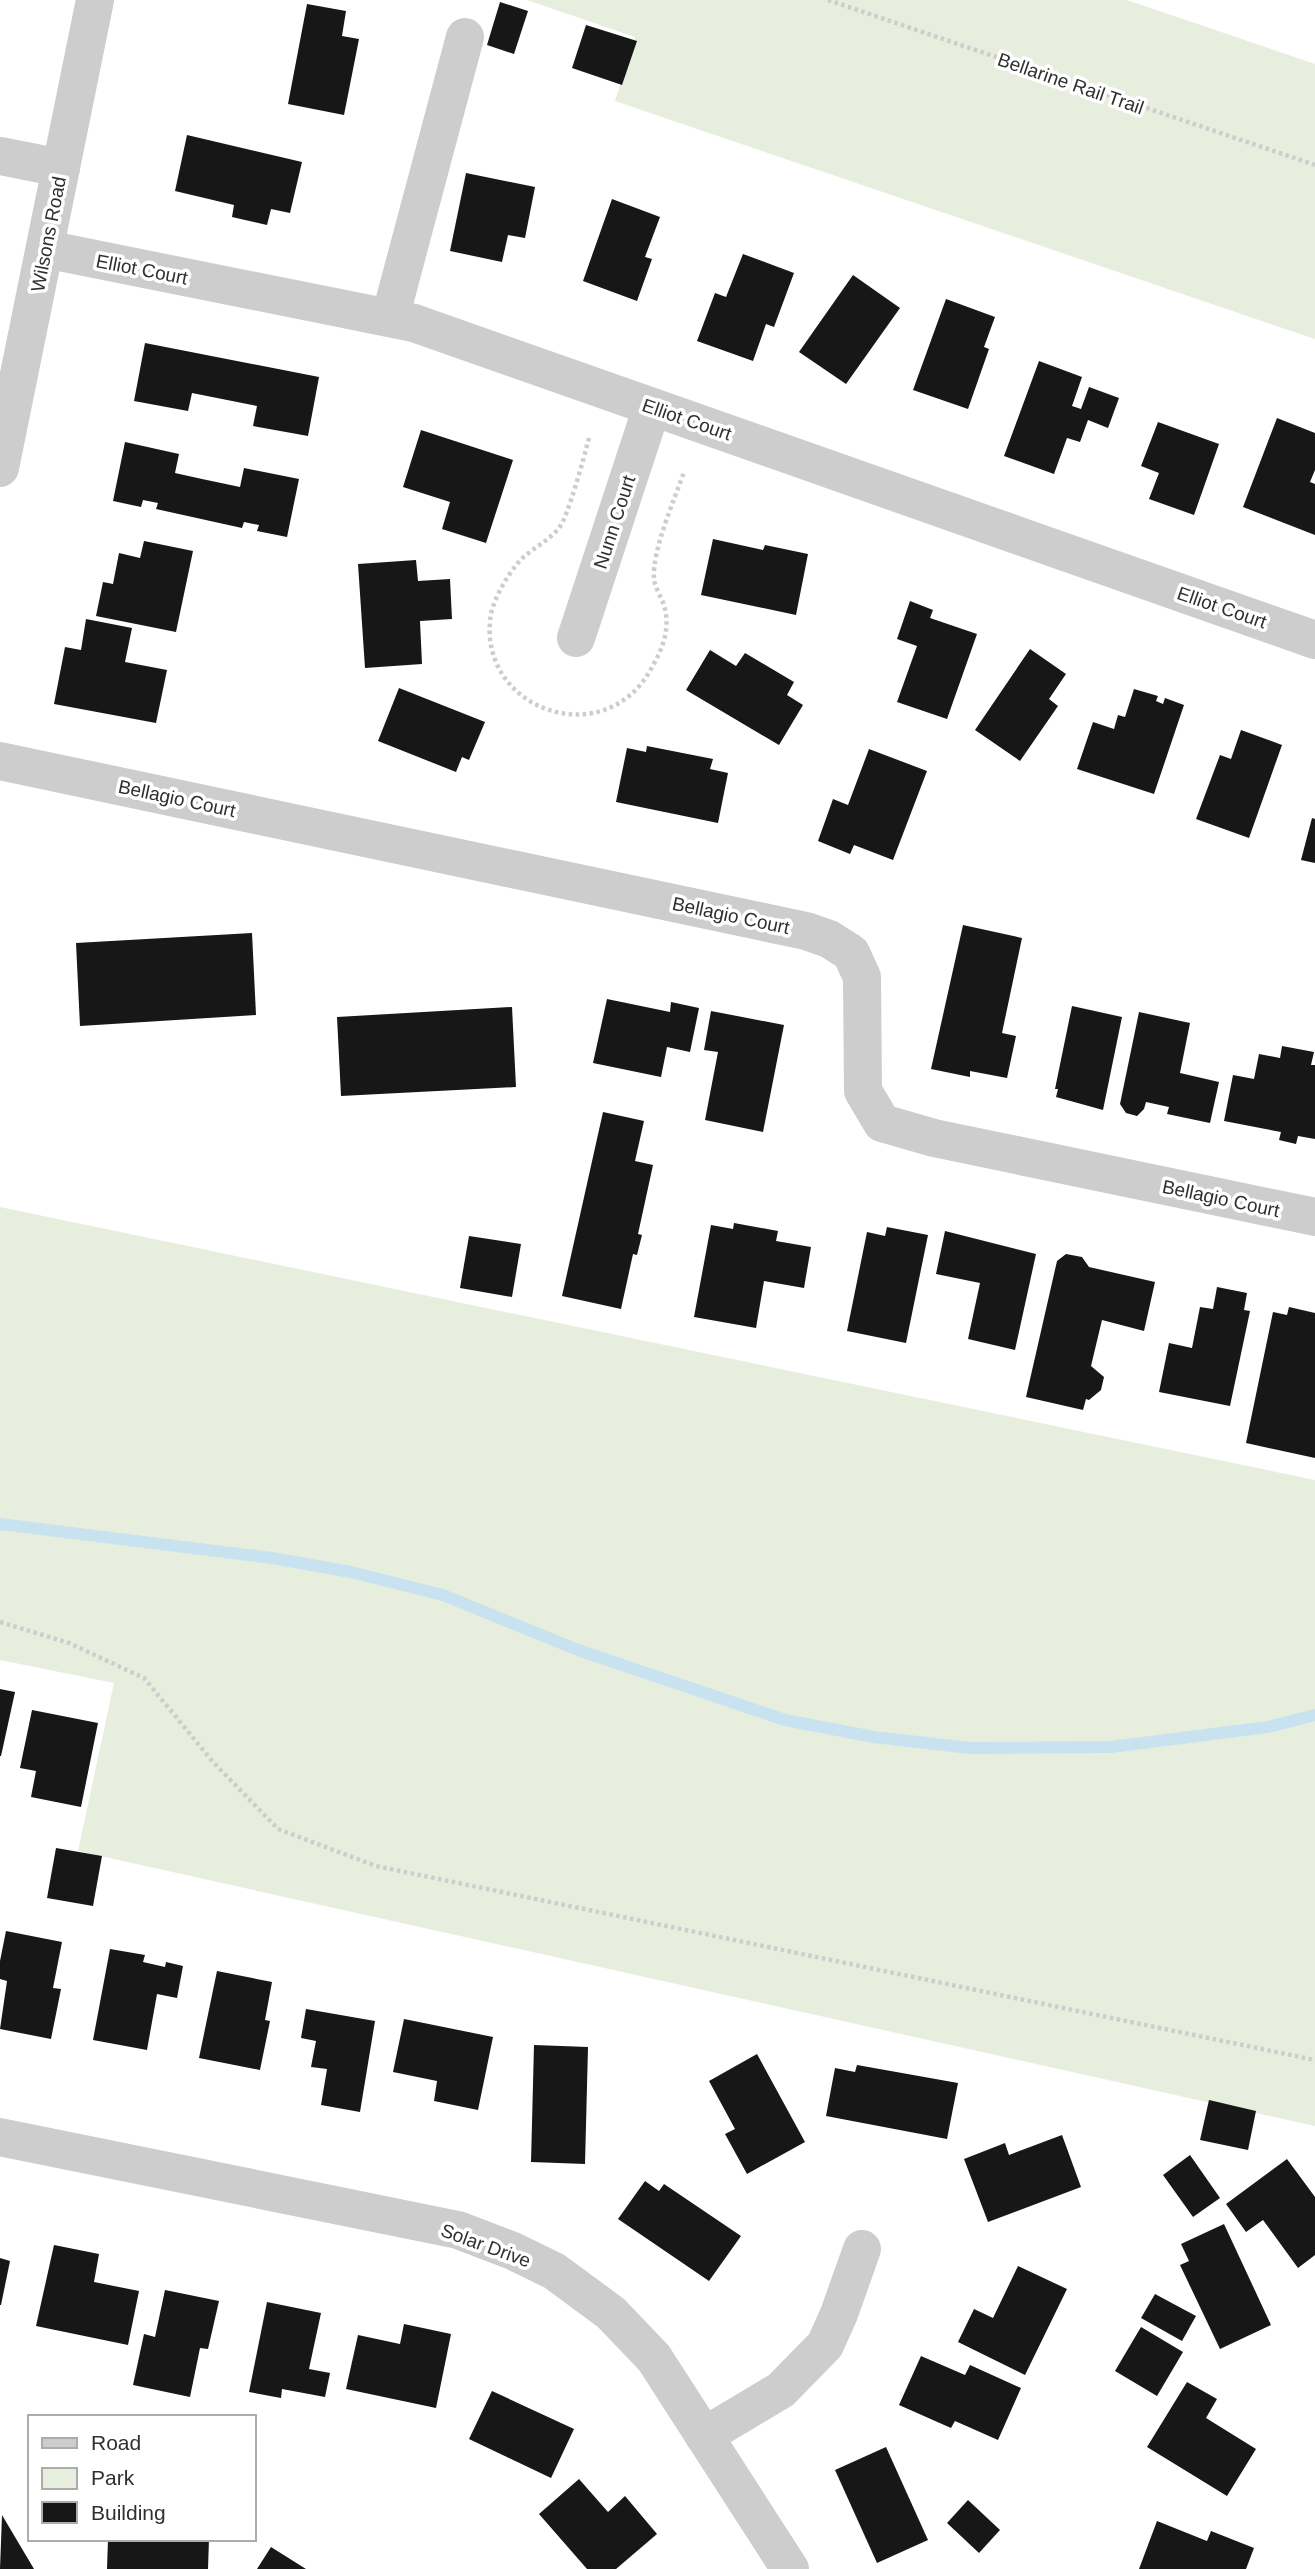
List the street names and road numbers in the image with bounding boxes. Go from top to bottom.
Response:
street label: Bellarine Rail Trail [995,49,1147,118]
street label: Wilsons Road [27,175,70,294]
street label: Elliot Court [94,250,190,289]
street label: Elliot Court [639,394,735,445]
street label: Nunn Court [589,472,640,572]
street label: Elliot Court [1174,582,1270,633]
street label: Bellagio Court [116,776,238,821]
street label: Bellagio Court [670,893,792,938]
street label: Bellagio Court [1160,1176,1282,1221]
street label: Solar Drive [438,2220,534,2271]

